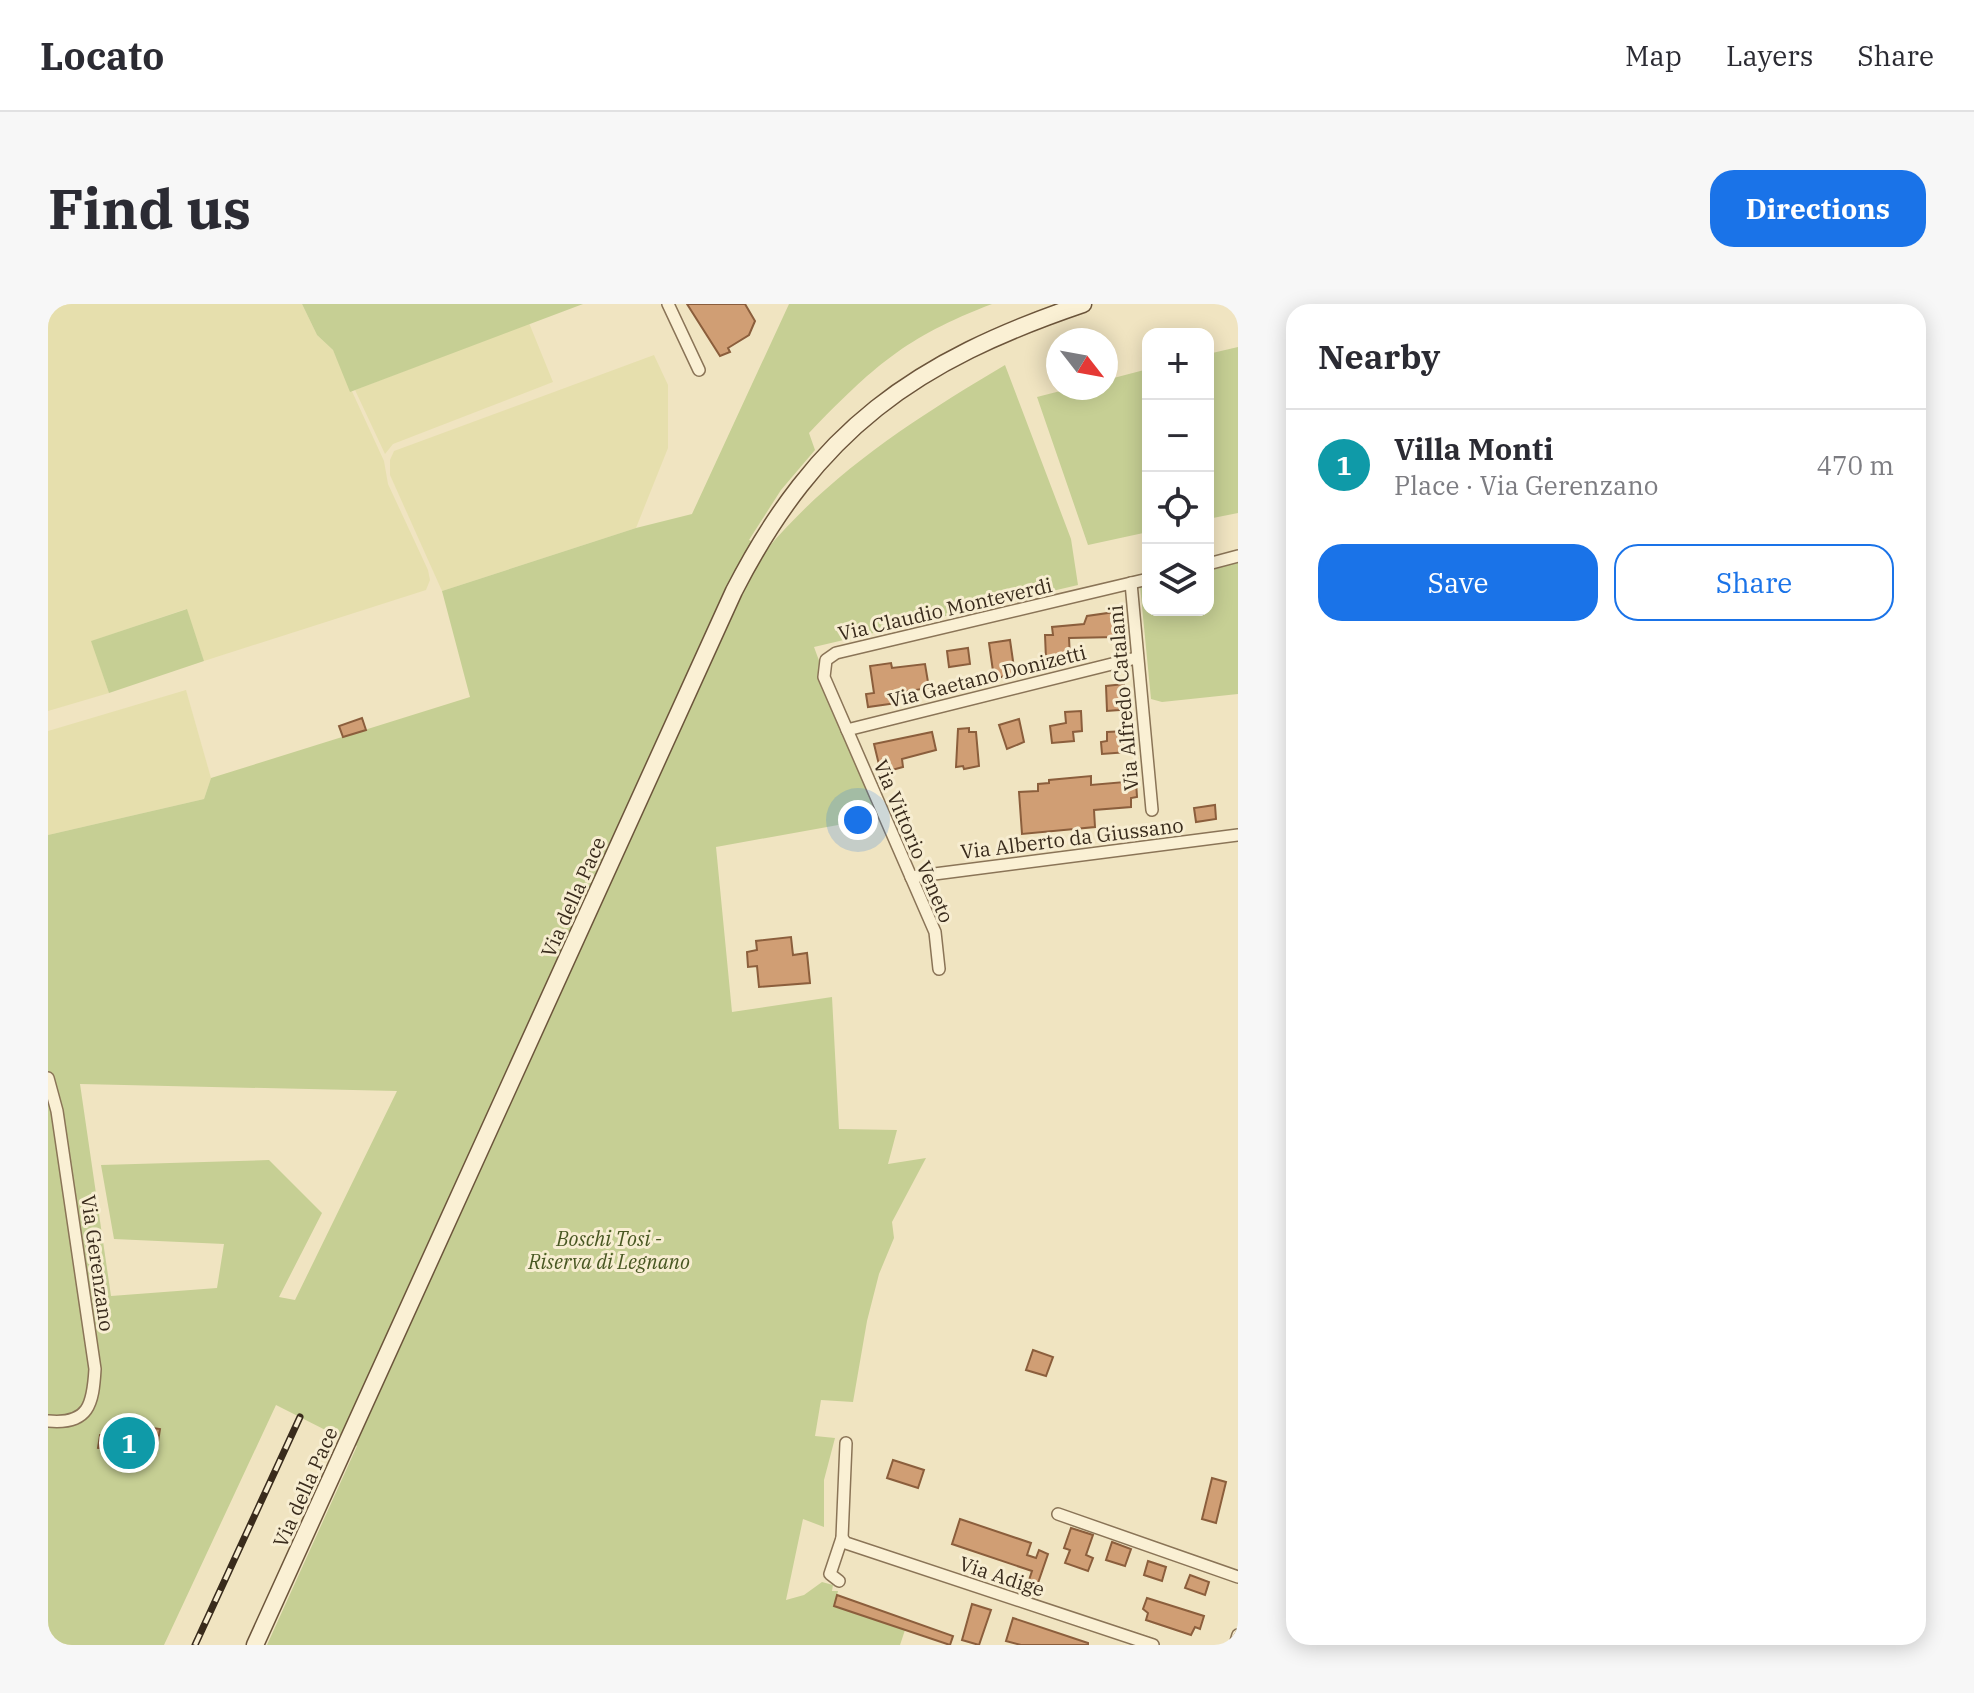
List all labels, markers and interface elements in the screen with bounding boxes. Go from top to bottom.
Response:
text: Locato [40,31,164,80]
text: Map [1625,37,1682,74]
text: Layers [1726,37,1813,74]
text: Share [1857,37,1934,74]
button: Directions [1710,170,1926,247]
text: Find us [48,172,251,244]
north arrow [1046,328,1118,400]
map controls [1142,328,1214,616]
button: + [1142,328,1214,400]
text: Nearby [1318,334,1440,378]
button: − [1142,400,1214,472]
text: Villa Monti [1394,429,1554,468]
text: 1 [1336,448,1352,482]
text: 470 m [1816,448,1894,482]
text: Place · Via Gerenzano [1394,468,1658,502]
button: locate [1142,472,1214,544]
button: layers [1142,544,1214,616]
button: Save [1318,544,1598,621]
button: Share [1614,544,1894,621]
street label: Via Claudio Monteverdi [835,571,1055,647]
street label: Via Alfredo Catalani [1101,604,1145,792]
street label: Via Gaetano Donizetti [885,638,1089,714]
street label: Via Vittorio Veneto [867,755,961,927]
your location [838,800,878,840]
street label: Via Alberto da Giussano [959,811,1185,865]
street label: Via della Pace [534,833,612,961]
street label: Via Gerenzano [75,1193,121,1333]
park label: Boschi Tosi - Riserva di Legnano [527,1225,690,1275]
pin: 1 [103,1413,155,1473]
street label: Via della Pace [266,1423,344,1551]
street label: Via Adige [956,1550,1048,1602]

